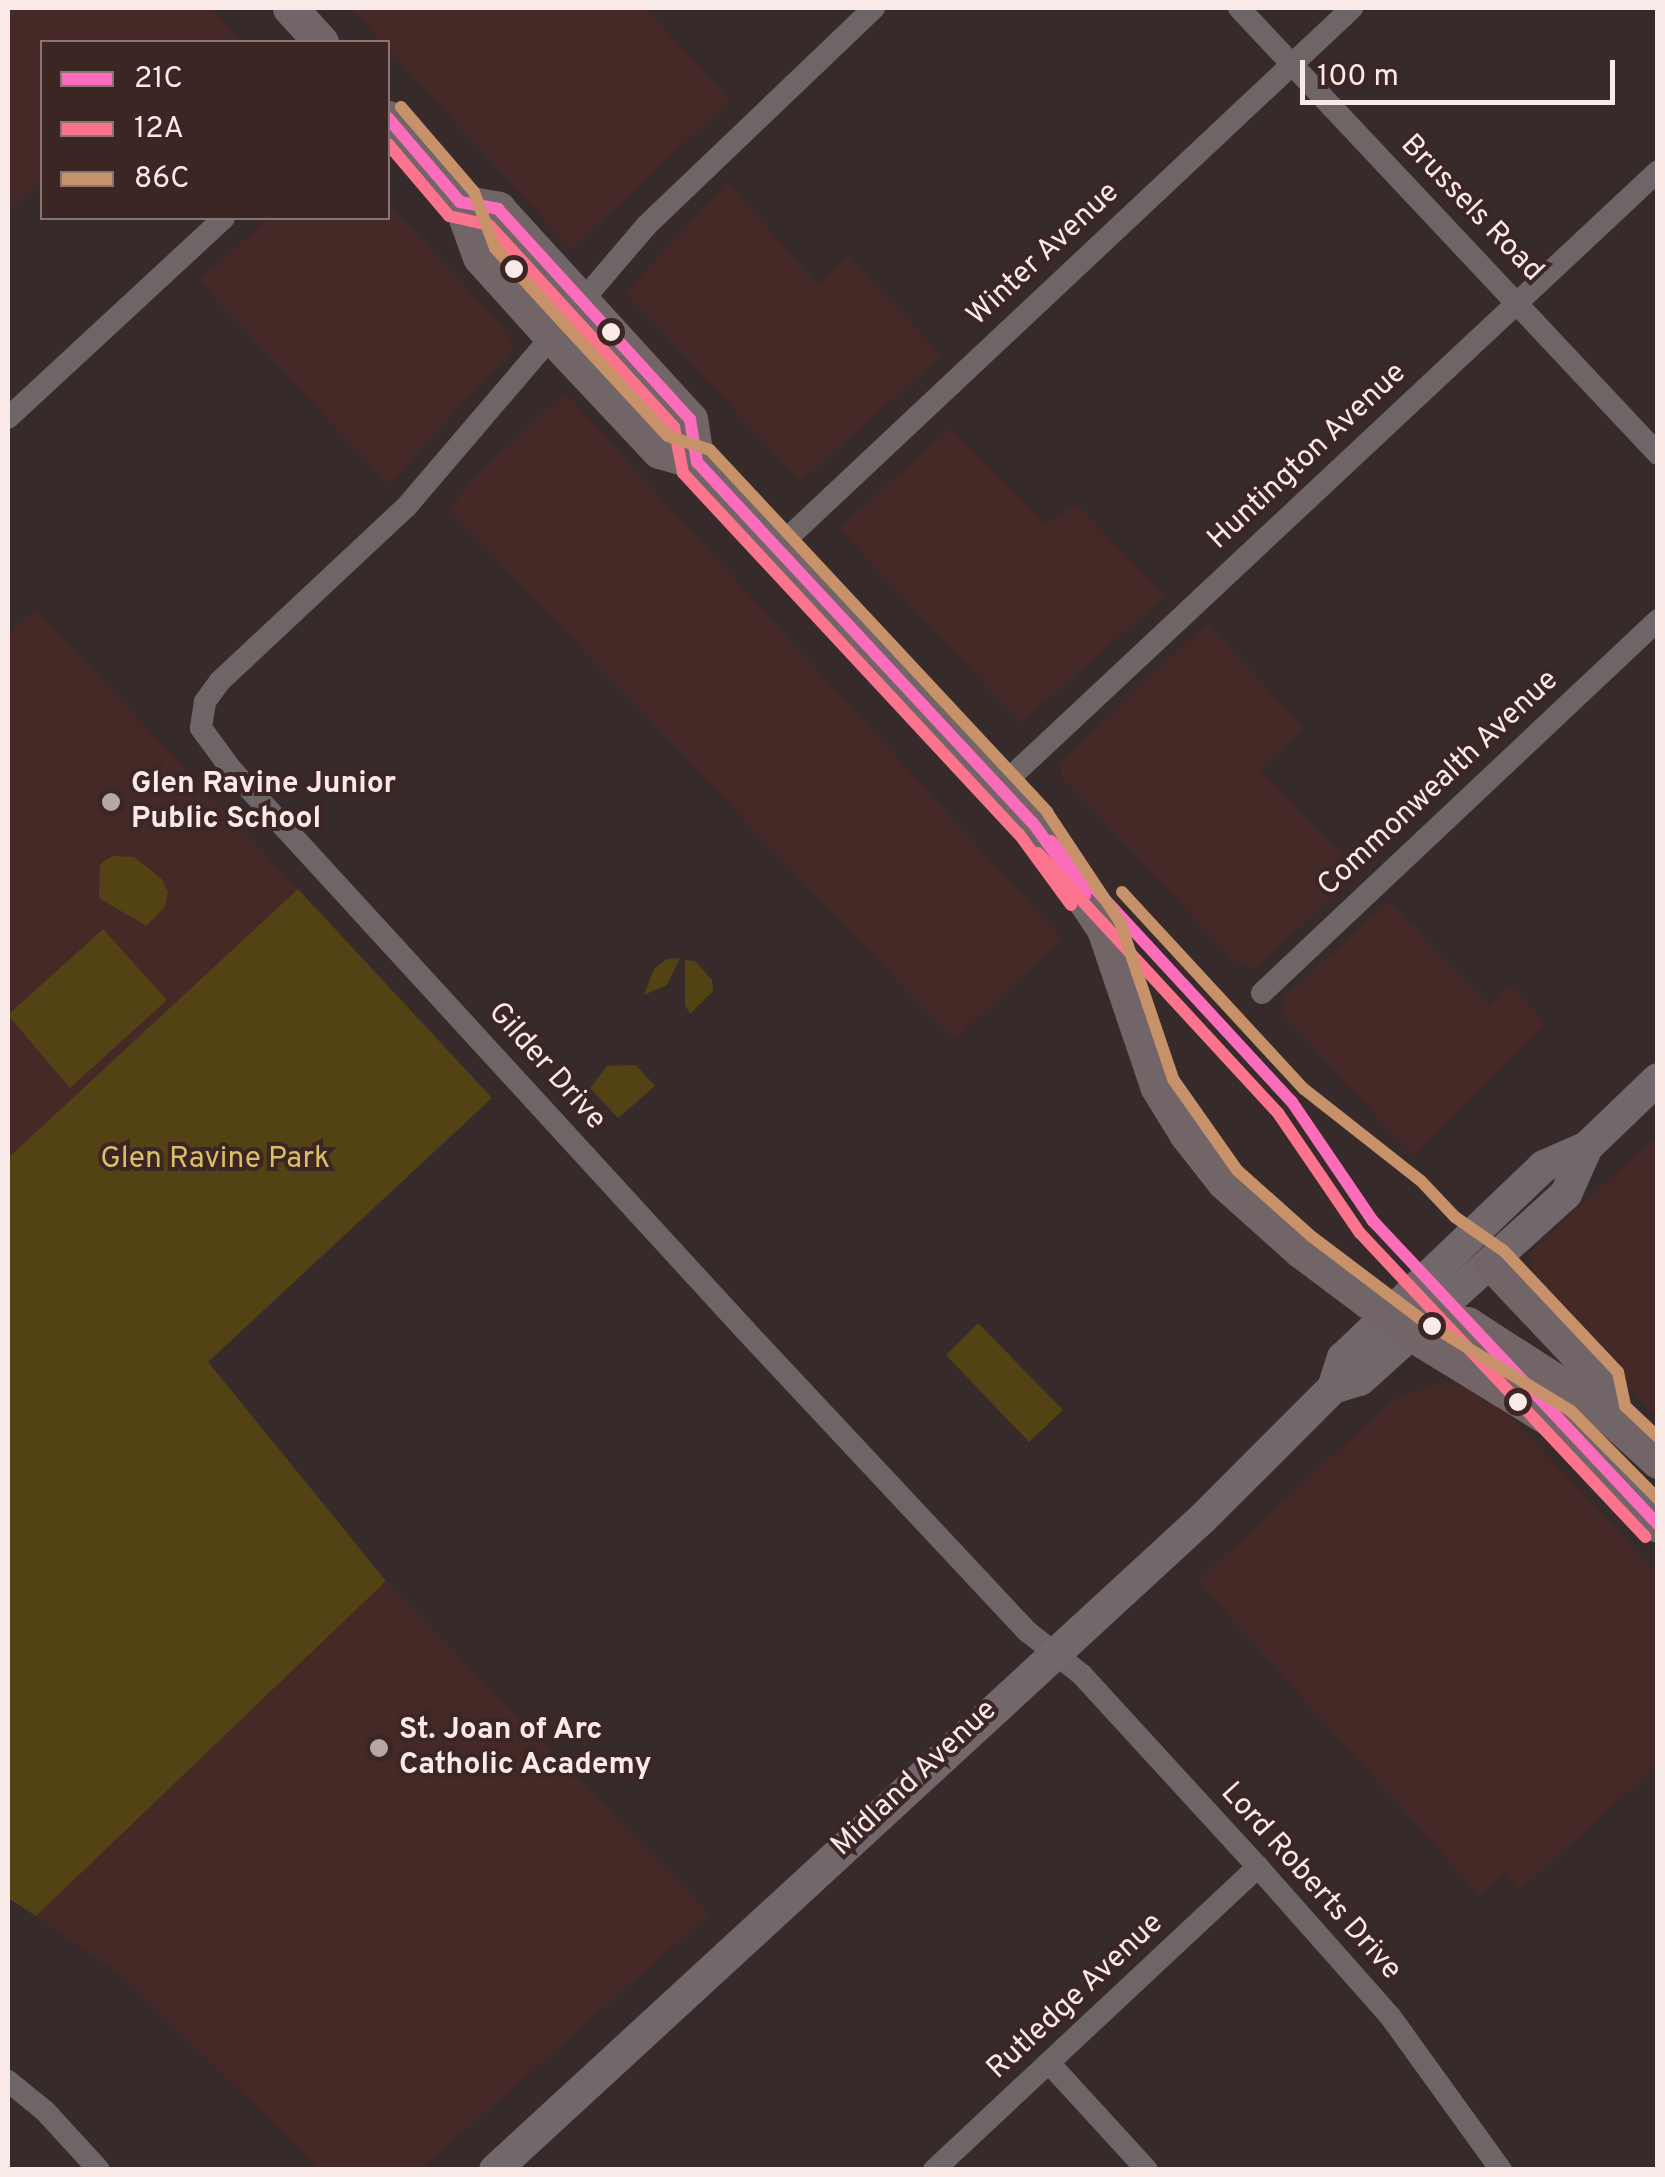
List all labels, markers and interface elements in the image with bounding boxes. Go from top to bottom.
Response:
legend [40,40,390,220]
scale bar [1305,40,1620,102]
text: 100 m [1317,59,1399,96]
text: 21C [134,61,183,98]
text: 12A [134,111,184,148]
street label: Brussels Road [1392,128,1550,290]
text: 86C [134,161,190,198]
street label: Winter Avenue [960,175,1128,335]
unlabelled marker [504,259,524,279]
unlabelled marker [601,322,621,342]
street label: Huntington Avenue [1201,356,1415,558]
street label: Commonwealth Avenue [1311,663,1567,905]
place label: Glen Ravine Junior Public School [131,767,396,838]
marker: Glen Ravine Junior Public School [100,791,122,813]
street label: Gilder Drive [479,996,613,1138]
park label: Glen Ravine Park [100,1142,330,1178]
unlabelled marker [1422,1316,1442,1336]
unlabelled marker [1508,1392,1528,1412]
street label: Midland Avenue [824,1693,1006,1865]
place label: St. Joan of Arc Catholic Academy [399,1713,653,1784]
marker: St. Joan of Arc Catholic Academy [368,1737,390,1759]
street label: Lord Roberts Drive [1212,1776,1408,1988]
street label: Rutledge Avenue [980,1906,1172,2088]

